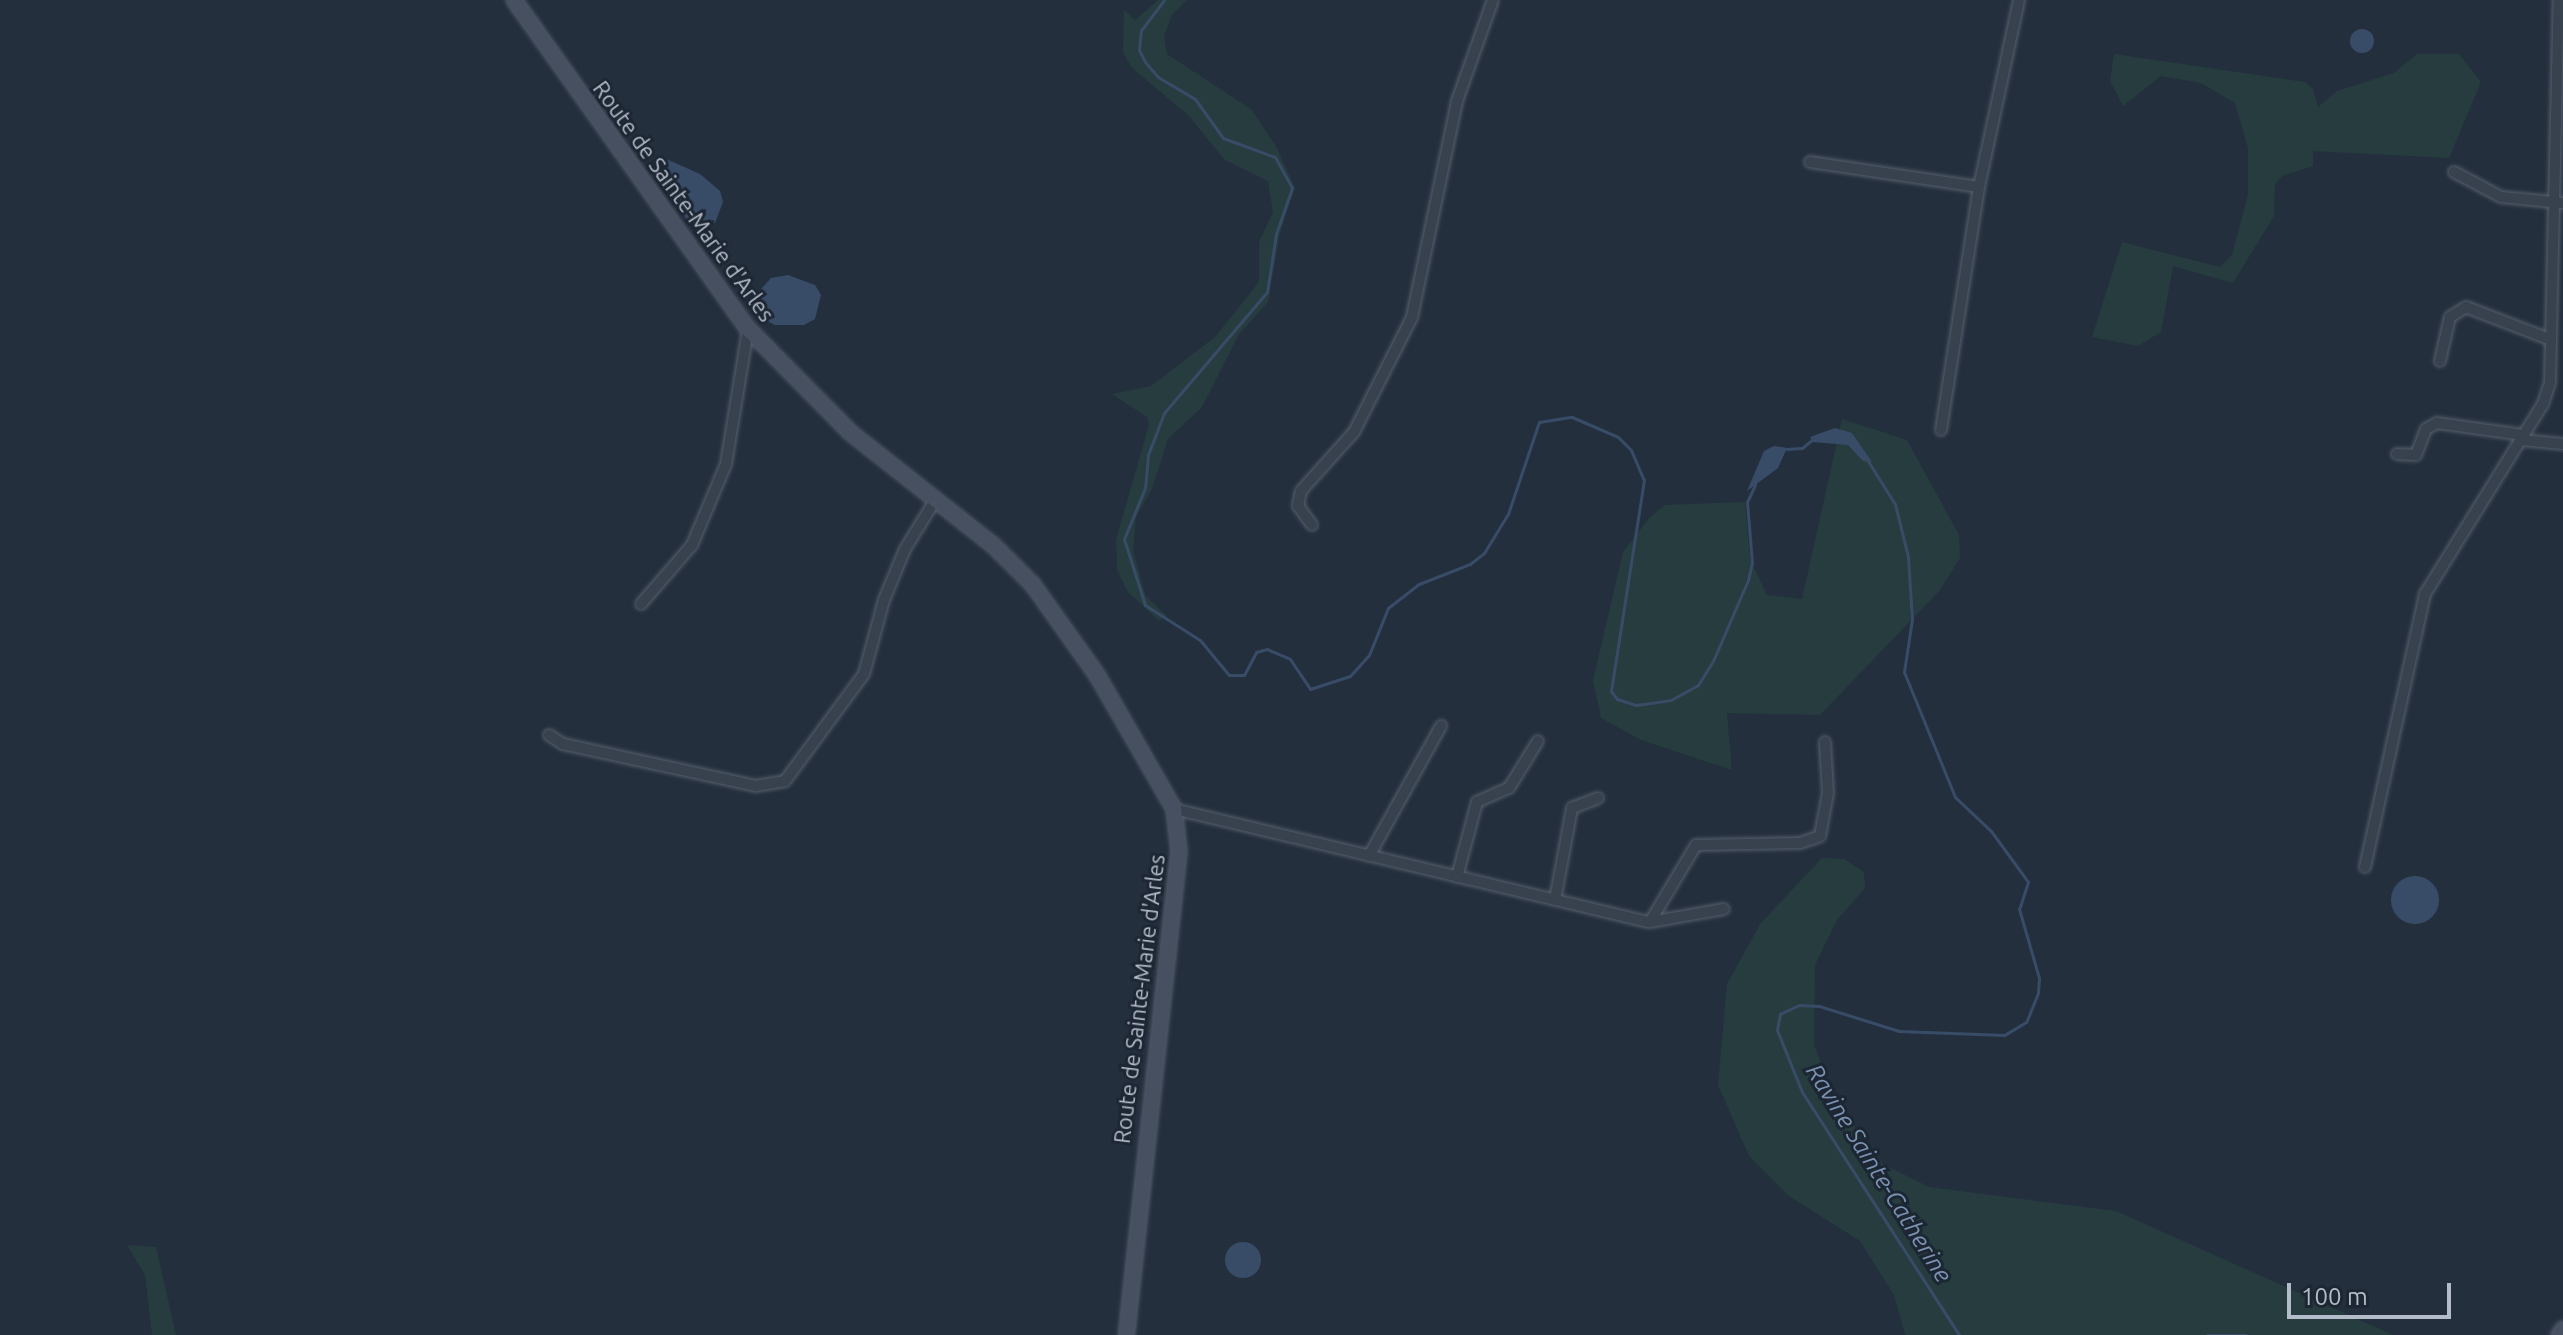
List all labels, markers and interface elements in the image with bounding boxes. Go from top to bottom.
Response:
street label: Route de Sainte-Marie d'Arles [588,76,780,326]
street label: Route de Sainte-Marie d'Arles [1108,853,1170,1145]
water label: Ravine Sainte-Catherine [1800,1059,1958,1287]
scale bar [2291,1267,2455,1317]
text: 100 m [2301,1283,2368,1310]

